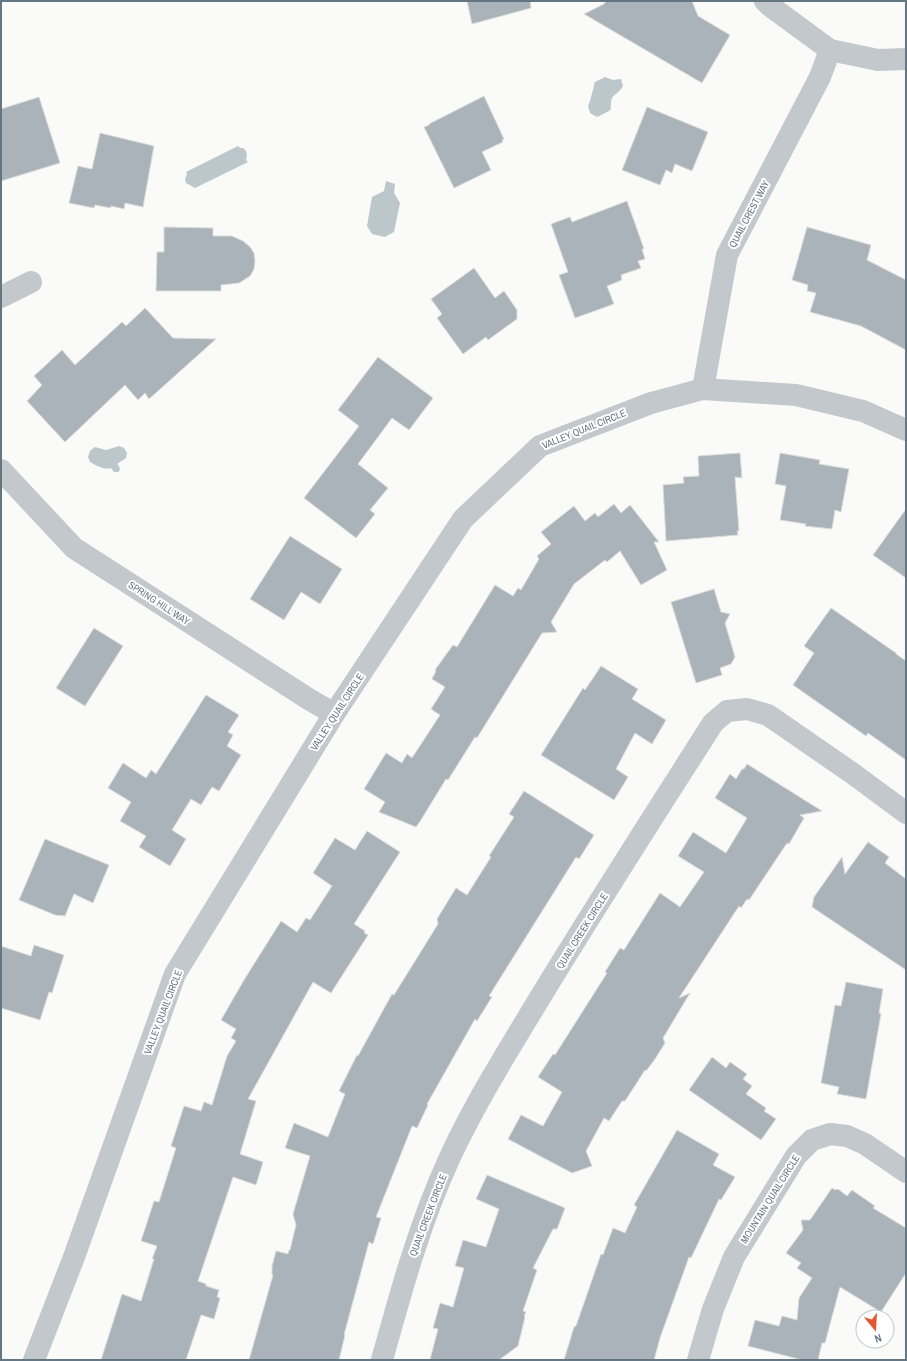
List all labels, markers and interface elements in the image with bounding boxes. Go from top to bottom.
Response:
street label: QUAIL CREST WAY [726,178,772,250]
street label: VALLEY QUAIL CIRCLE [540,406,628,452]
street label: SPRING HILL WAY [126,578,193,628]
street label: VALLEY QUAIL CIRCLE [307,671,367,753]
street label: QUAIL CREEK CIRCLE [553,891,611,971]
street label: VALLEY QUAIL CIRCLE [141,968,185,1056]
street label: MOUNTAIN QUAIL CIRCLE [737,1152,803,1246]
street label: QUAIL CREEK CIRCLE [406,1172,450,1258]
north arrow [855,1309,895,1349]
text: N [873,1331,883,1346]

